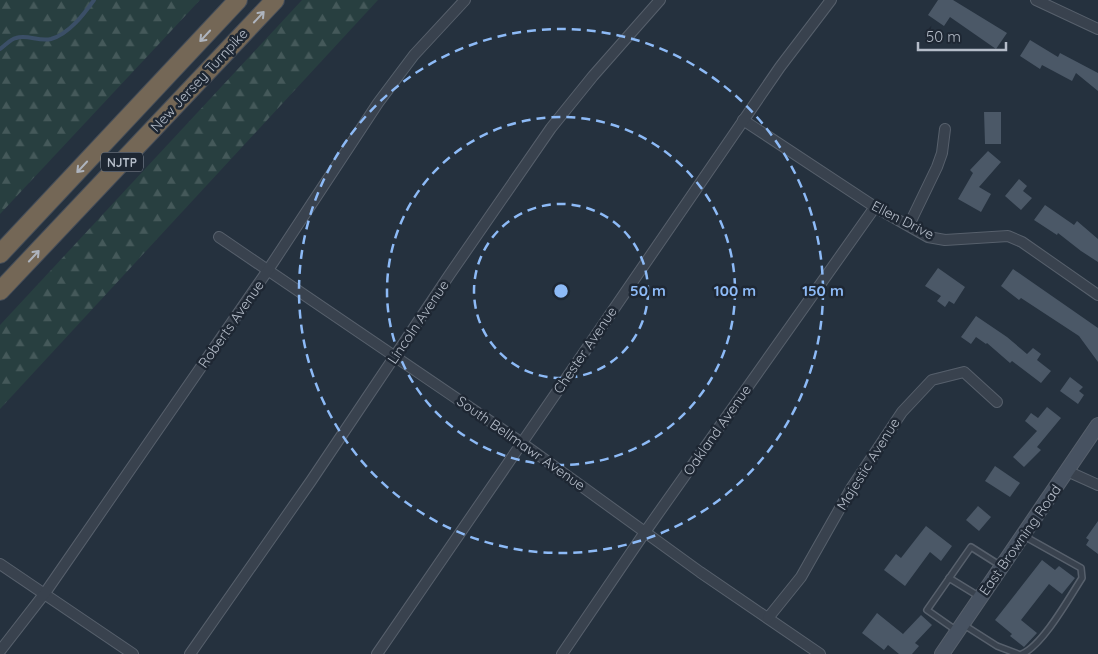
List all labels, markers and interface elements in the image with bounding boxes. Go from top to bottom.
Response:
one-way arrow [253,10,265,23]
scale bar [918,20,1006,52]
street label: New Jersey Turnpike [146,25,252,135]
text: 50 m [926,27,961,46]
one-way arrow [199,29,211,42]
road number: NJTP [101,152,143,172]
one-way arrow [76,161,88,173]
street label: Ellen Drive [869,197,937,243]
one-way arrow [27,250,39,262]
street label: Roberts Avenue [194,277,268,371]
street label: Lincoln Avenue [383,277,453,367]
text: 50 m [630,281,666,300]
text: 100 m [714,281,756,300]
text: 150 m [802,281,844,300]
centre of rings [552,282,570,300]
street label: Chester Avenue [549,303,621,397]
street label: Oakland Avenue [679,381,755,479]
street label: South Bellmawr Avenue [453,392,589,494]
street label: Majestic Avenue [833,415,904,513]
street label: East Browning Road [975,481,1065,599]

